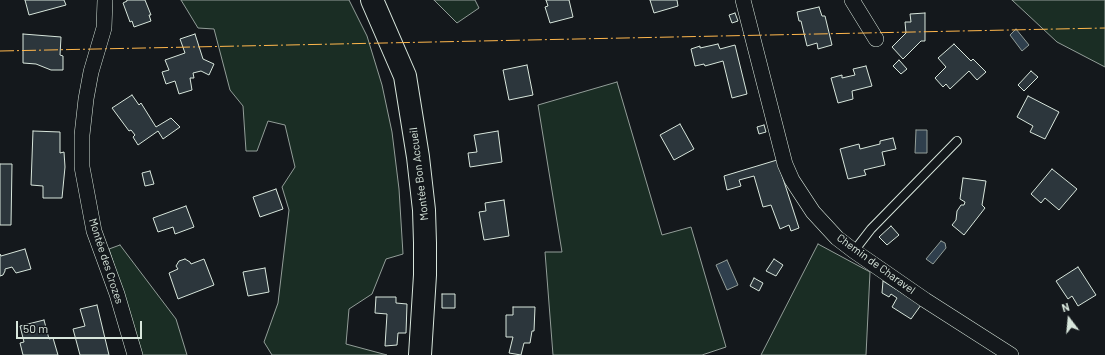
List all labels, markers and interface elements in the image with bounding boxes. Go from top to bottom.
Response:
street label: Montée Bon Accueil [407,127,431,221]
street label: Montée des Crozes [86,216,126,306]
street label: Chemin de Charavel [834,231,918,297]
north arrow [1049,299,1089,339]
text: N [1060,300,1071,314]
scale bar [18,313,144,339]
text: 50 m [23,321,48,335]

